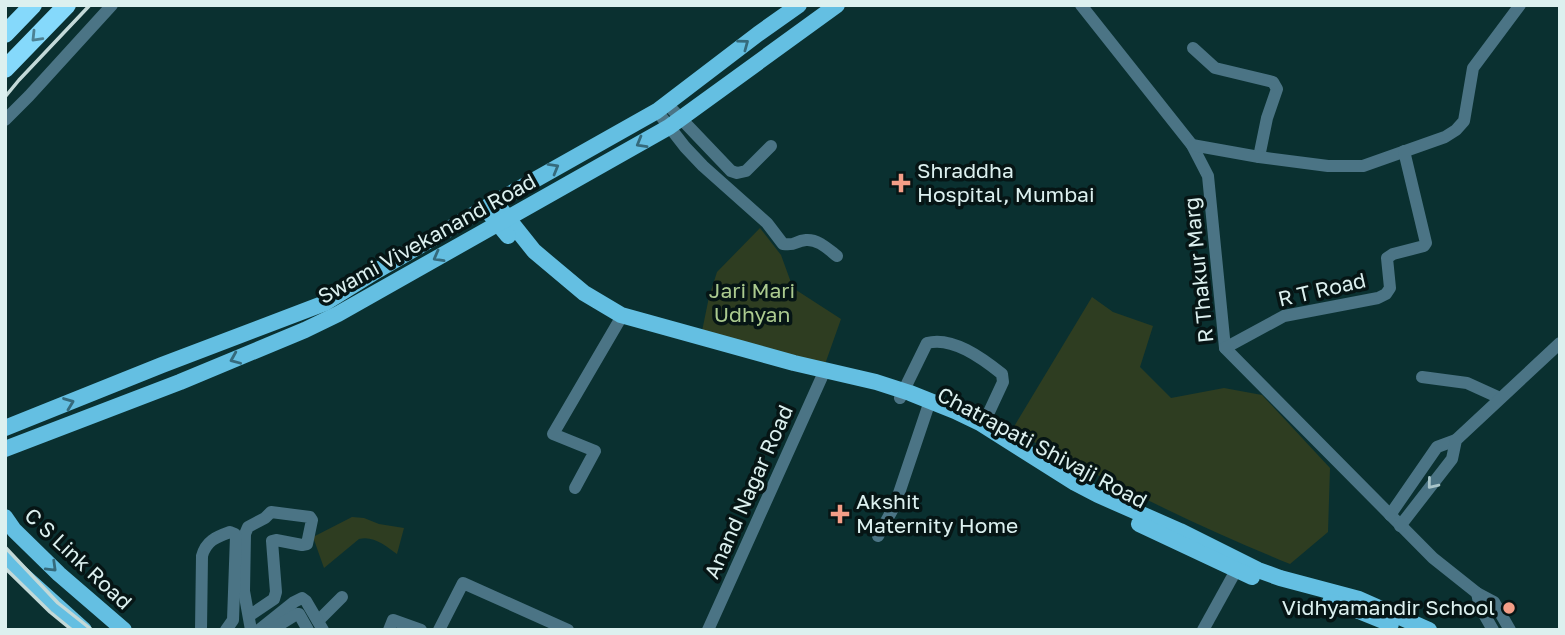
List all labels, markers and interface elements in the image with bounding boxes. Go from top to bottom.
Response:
one-way arrow [31,29,44,42]
one-way arrow [737,40,749,53]
one-way arrow [636,135,648,148]
place label: Shraddha Hospital, Mumbai [917,157,1095,207]
one-way arrow [547,164,560,177]
street label: Swami Vivekanand Road [313,167,540,309]
marker: Shraddha Hospital, Mumbai [891,173,911,193]
street label: R Thakur Marg [1177,196,1219,344]
one-way arrow [432,249,445,262]
street label: R T Road [1275,266,1368,312]
park label: Jari Mari Udhyan [709,277,795,327]
one-way arrow [229,351,241,365]
street label: Chatrapati Shivaji Road [933,381,1152,513]
one-way arrow [62,397,74,411]
street label: Anand Nagar Road [698,401,798,582]
one-way arrow [1427,476,1440,489]
place label: Akshit Maternity Home [856,488,1018,538]
street label: C S Link Road [20,502,138,615]
marker: Akshit Maternity Home [830,504,850,524]
one-way arrow [44,559,56,571]
place label: Vidhyamandir School [1282,594,1495,620]
marker: Vidhyamandir School [1501,600,1517,616]

